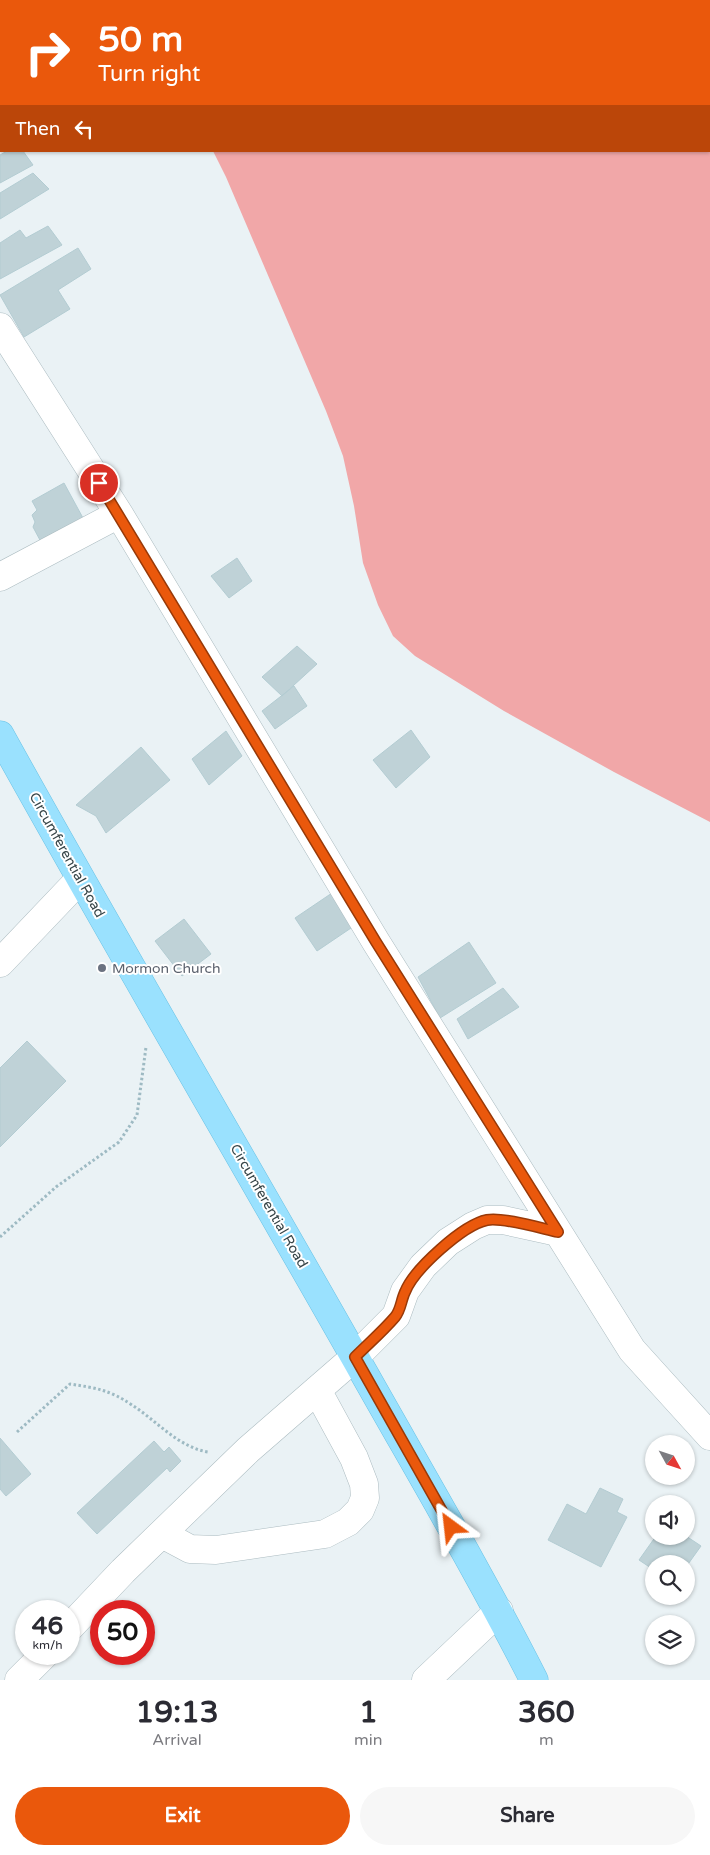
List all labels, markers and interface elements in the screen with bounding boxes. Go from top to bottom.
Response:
text: 50 m [98,19,183,61]
icon: right [15,20,80,85]
text: Turn right [98,61,200,87]
icon: left [70,115,98,143]
text: Then [15,118,60,140]
pin [78,462,120,504]
icon: arrive [85,469,113,497]
street label: Circumferential Road [26,790,108,920]
place label: Mormon Church [112,960,221,977]
marker: Mormon Church [96,962,108,974]
street label: Circumferential Road [227,1141,311,1271]
north arrow [645,1435,695,1485]
map controls [645,1435,695,1665]
button: sound [645,1495,695,1545]
position arrow [424,1500,476,1552]
button: search [645,1555,695,1605]
speed limit sign: 50 [90,1600,155,1665]
text: 46 [32,1611,63,1641]
button: layers [645,1615,695,1665]
text: km/h [32,1638,63,1652]
text: 19:13 [135,1694,219,1731]
text: 1 [359,1694,378,1731]
text: 360 [518,1694,575,1731]
text: Arrival [152,1730,202,1750]
text: min [354,1730,383,1750]
text: m [539,1730,554,1750]
button: Exit [15,1787,350,1845]
button: Share [360,1787,695,1845]

